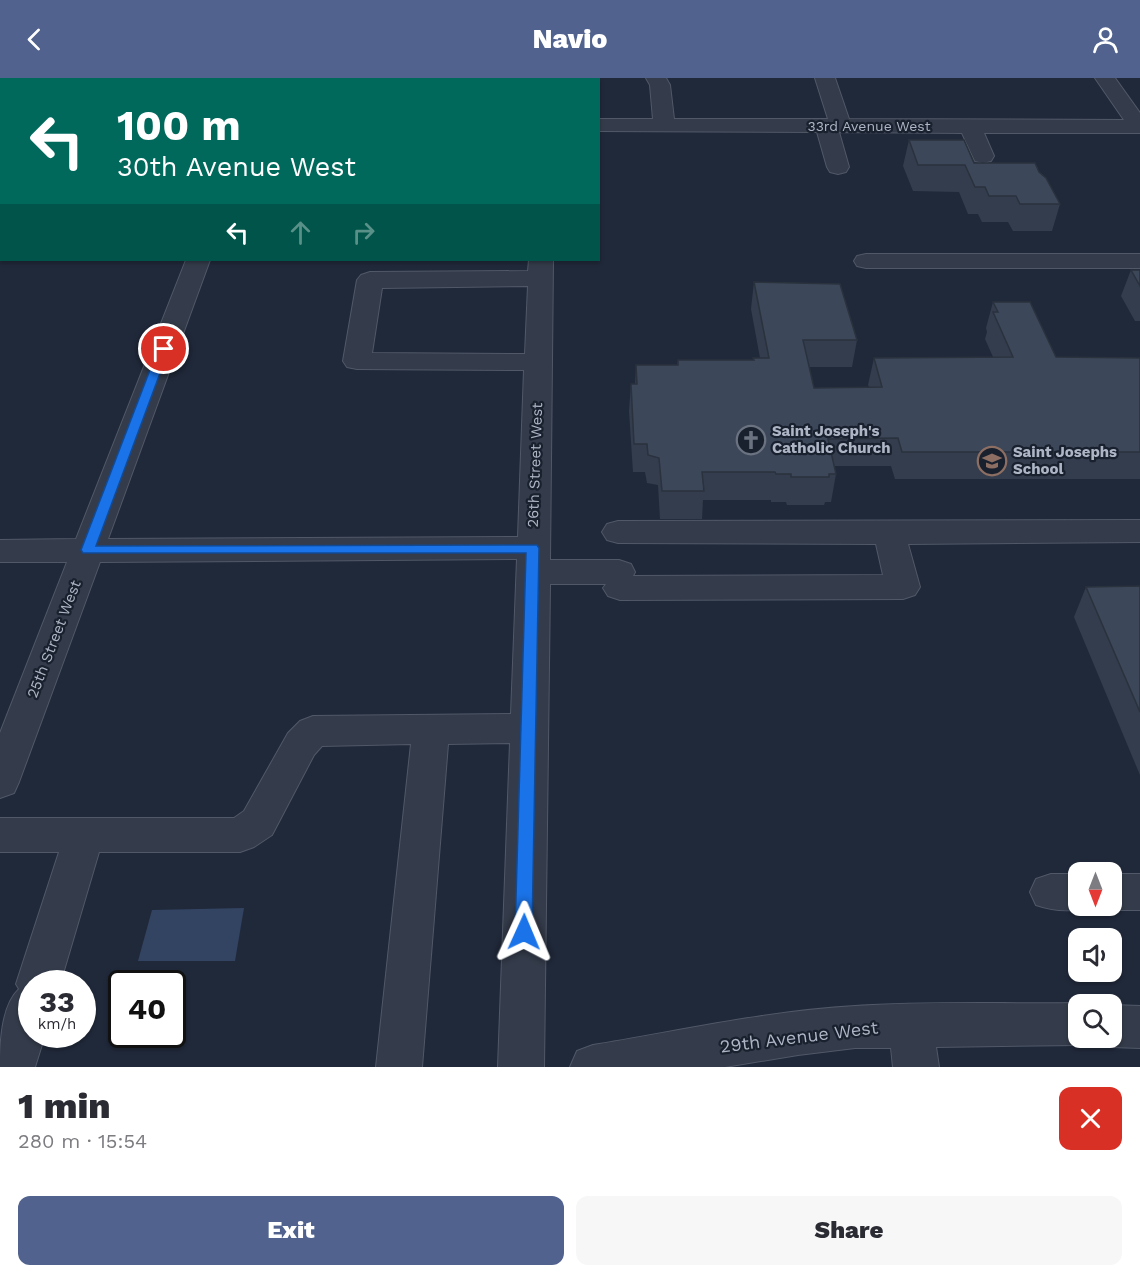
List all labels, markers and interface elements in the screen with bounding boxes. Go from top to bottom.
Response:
icon: back [18,23,51,56]
text: Navio [533,23,607,55]
icon: person [1089,23,1122,56]
text: 100 m [117,101,241,150]
icon: left [18,102,96,180]
street label: 33rd Avenue West [807,118,931,134]
text: 30th Avenue West [117,151,356,183]
icon: left [221,216,254,249]
icon: ahead [284,216,317,249]
icon: right [347,216,380,249]
pin [138,323,189,374]
icon: arrive [147,332,180,365]
street label: 26th Street West [524,401,546,528]
place label: Saint Joseph's Catholic Church [772,422,891,457]
church icon: Saint Joseph's Catholic Church [735,424,767,456]
place label: Saint Josephs School [1013,443,1117,478]
school or university icon: Saint Josephs School [976,445,1008,477]
street label: 25th Street West [23,577,85,700]
north arrow [1068,862,1122,916]
map controls [1068,862,1122,1048]
position arrow [492,900,556,964]
button: sound [1068,928,1122,982]
speed limit sign: 40 [108,970,186,1048]
text: 33 [39,984,75,1019]
button: search [1068,994,1122,1048]
text: km/h [38,1015,76,1033]
street label: 29th Avenue West [719,1016,880,1057]
text: 1 min [18,1085,111,1127]
button: close [1059,1087,1122,1150]
text: 280 m · 15:54 [18,1129,147,1153]
button: Exit [18,1196,564,1265]
button: Share [576,1196,1122,1265]

